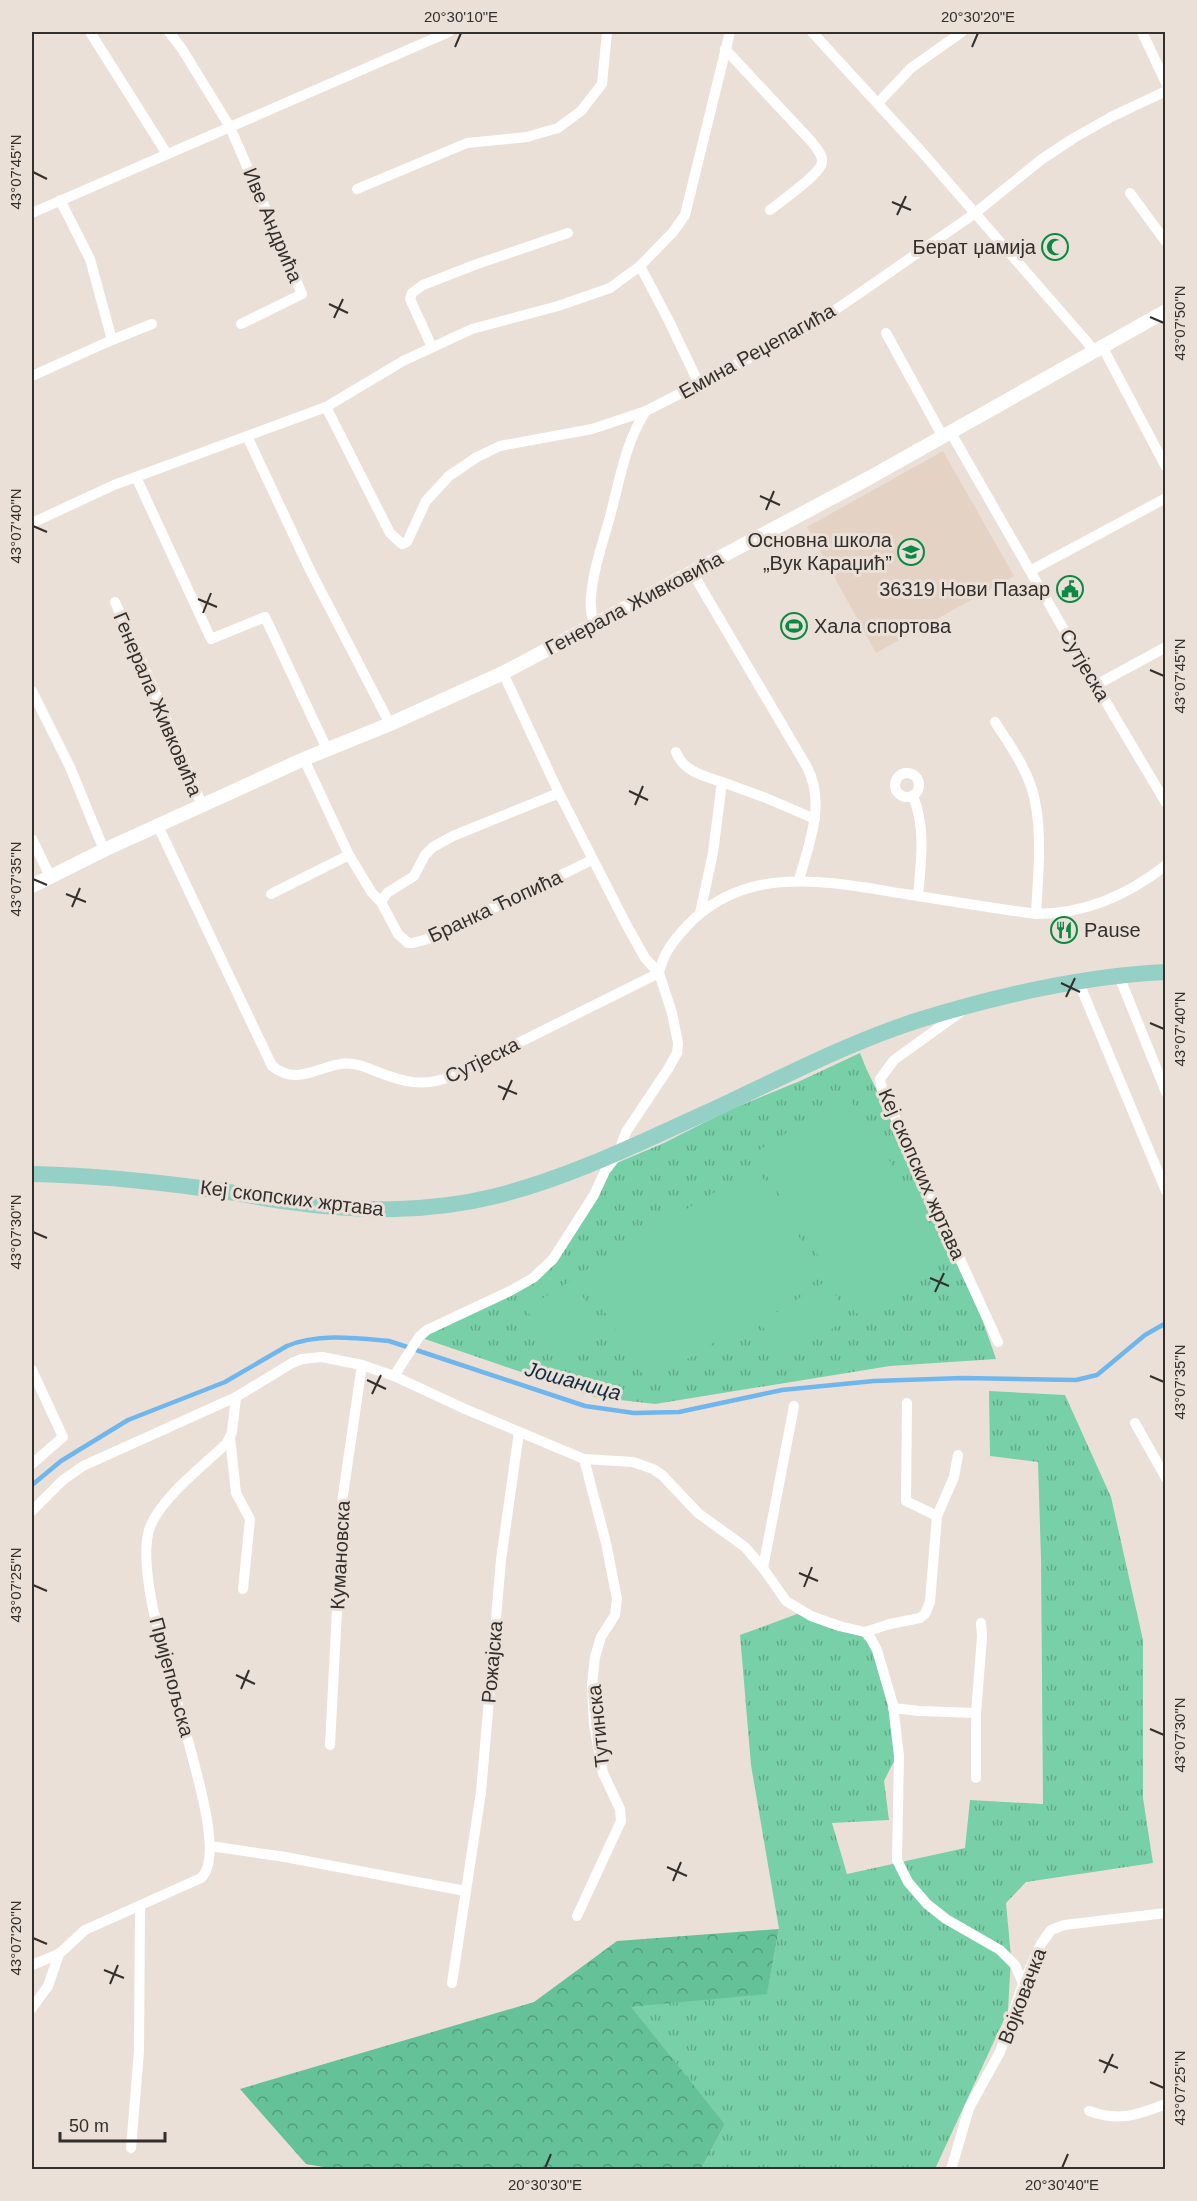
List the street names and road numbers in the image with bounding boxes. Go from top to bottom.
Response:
street label: Иве Андрића [239,165,307,286]
street label: Емина Реџепагића [675,299,839,403]
street label: Генерала Живковића [542,546,727,659]
street label: Генерала Живковића [109,609,207,800]
street label: Сутјеска [1056,625,1115,706]
street label: Бранка Ћопића [425,865,566,947]
street label: Сутјеска [441,1032,523,1087]
street label: Кеј скопских жртава [874,1085,970,1264]
street label: Кеј скопских жртава [199,1176,386,1220]
street label: Кумановска [326,1499,354,1610]
street label: Пријепољска [146,1615,199,1740]
street label: Рожајска [477,1619,507,1704]
street label: Тутинска [583,1683,613,1768]
street label: Војковачка [994,1944,1051,2047]

